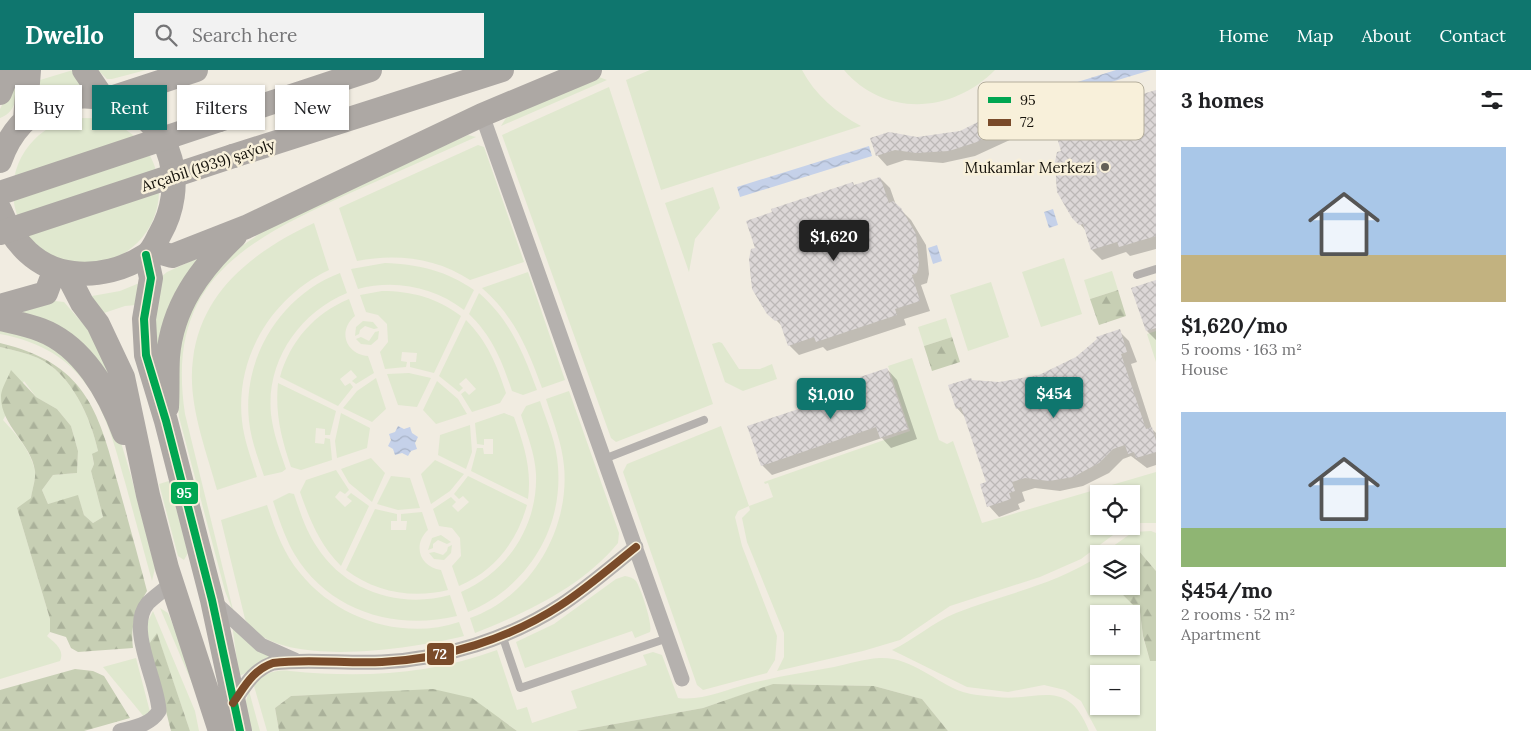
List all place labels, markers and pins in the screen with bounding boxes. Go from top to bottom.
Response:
place label: Mukamlar Merkezi [965,158,1095,177]
marker: Mukamlar Merkezi [1099,161,1111,173]
pin: $1,620 [793,220,875,262]
pin: $454 [1024,376,1084,419]
pin: $1,010 [790,378,872,420]

